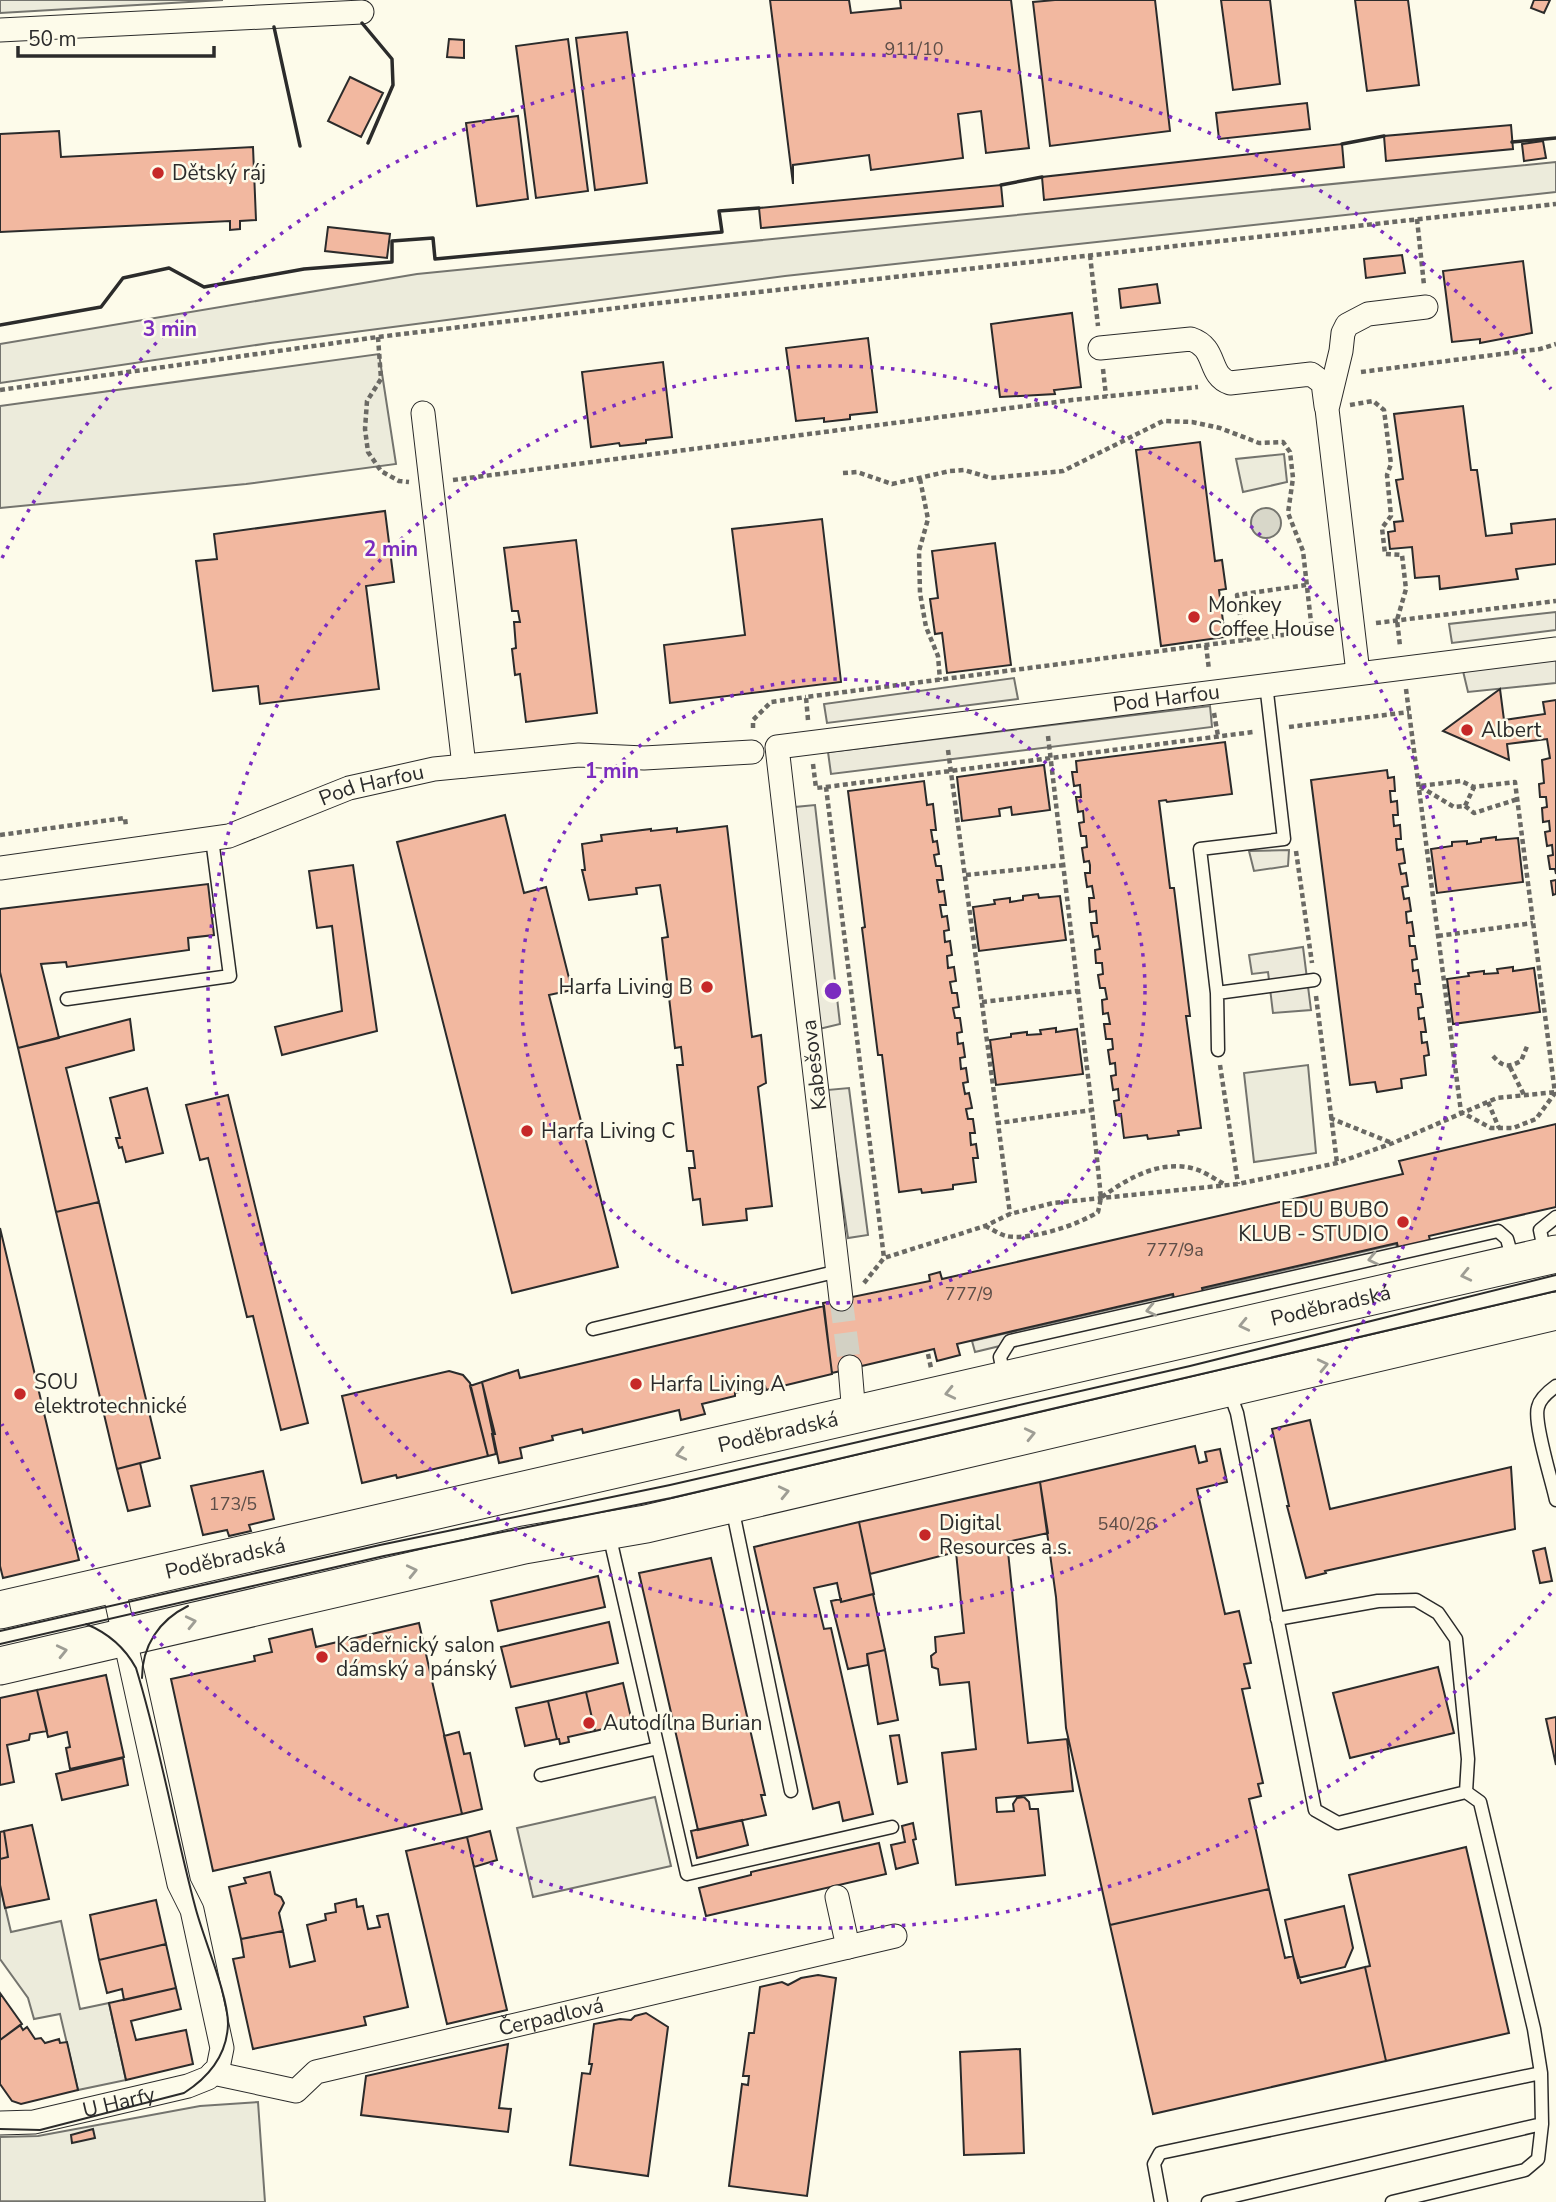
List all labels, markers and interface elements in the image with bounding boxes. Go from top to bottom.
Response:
scale bar [18,14,214,58]
text: 50 m [28,25,77,53]
house number: 911/10 [884,37,944,61]
place label: Dětský ráj [172,159,266,187]
marker: Dětský ráj [150,165,166,181]
text: 3 min [143,315,197,343]
text: 2 min [364,535,418,563]
place label: Monkey Coffee House [1208,591,1335,643]
marker: Monkey Coffee House [1186,609,1202,625]
street label: Pod Harfou [1111,677,1221,719]
place label: Albert [1481,716,1542,744]
marker: Albert [1459,722,1475,738]
text: 1 min [585,757,639,785]
street label: Pod Harfou [315,758,427,813]
place label: Harfa Living B [559,973,693,1001]
marker: Harfa Living B [699,979,715,995]
centre of rings [821,979,845,1003]
street label: Kabešova [795,1018,833,1112]
place label: Harfa Living C [541,1117,675,1145]
marker: Harfa Living C [519,1123,535,1139]
place label: EDU BUBO KLUB - STUDIO [1238,1196,1389,1248]
marker: EDU BUBO KLUB - STUDIO [1395,1214,1411,1230]
house number: 777/9a [1146,1238,1204,1262]
one-way arrow [1367,1251,1379,1266]
one-way arrow [1460,1266,1472,1281]
street label: Poděbradská [1268,1278,1394,1333]
house number: 777/9 [945,1282,993,1306]
one-way arrow [1145,1301,1157,1316]
one-way arrow [1238,1317,1250,1332]
one-way arrow [1317,1359,1329,1374]
place label: SOU elektrotechnické [34,1368,187,1420]
place label: Harfa Living A [650,1370,786,1398]
marker: Harfa Living A [628,1376,644,1392]
one-way arrow [944,1384,956,1399]
marker: SOU elektrotechnické [12,1386,28,1402]
street label: Poděbradská [715,1405,841,1459]
one-way arrow [1024,1428,1036,1442]
one-way arrow [675,1446,687,1461]
one-way arrow [778,1486,790,1500]
house number: 173/5 [209,1492,257,1516]
place label: Digital Resources a.s. [939,1509,1072,1561]
house number: 540/26 [1097,1512,1157,1536]
marker: Digital Resources a.s. [917,1527,933,1543]
street label: Poděbradská [162,1531,288,1586]
one-way arrow [406,1565,418,1579]
one-way arrow [185,1616,197,1631]
place label: Kadeřnický salon dámský a pánský [336,1631,497,1683]
one-way arrow [56,1645,68,1660]
marker: Kadeřnický salon dámský a pánský [314,1649,330,1665]
place label: Autodílna Burian [603,1709,763,1737]
marker: Autodílna Burian [581,1715,597,1731]
street label: Čerpadlová [496,1991,606,2043]
street label: U Harfy [80,2080,158,2124]

